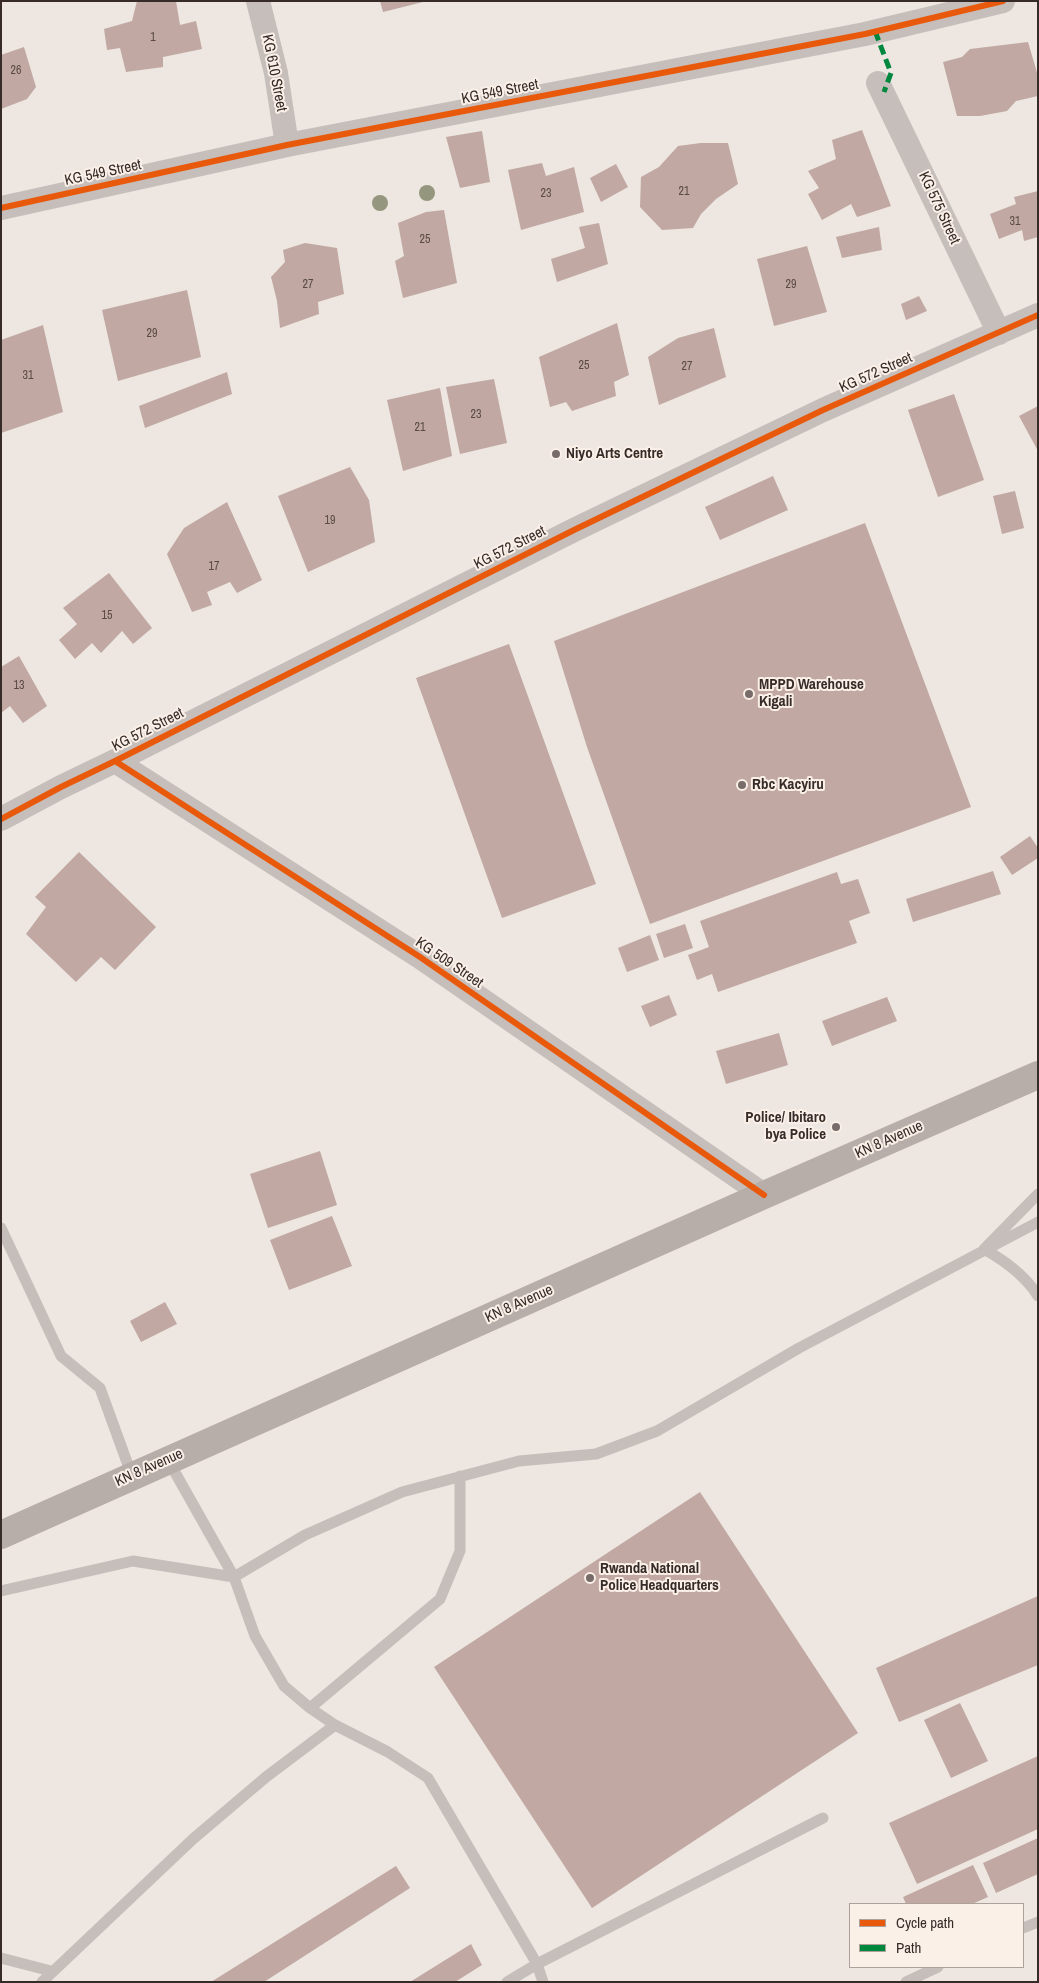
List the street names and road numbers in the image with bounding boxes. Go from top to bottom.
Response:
street label: KG 610 Street [258,33,290,113]
street label: KG 549 Street [460,76,540,108]
street label: KG 549 Street [63,156,143,190]
street label: KG 575 Street [914,169,964,247]
street label: KG 572 Street [837,349,915,397]
street label: KG 572 Street [471,522,549,574]
street label: KG 572 Street [109,704,187,756]
street label: KG 509 Street [412,934,486,992]
street label: KN 8 Avenue [852,1117,926,1163]
street label: KN 8 Avenue [482,1281,556,1327]
street label: KN 8 Avenue [112,1445,186,1491]

